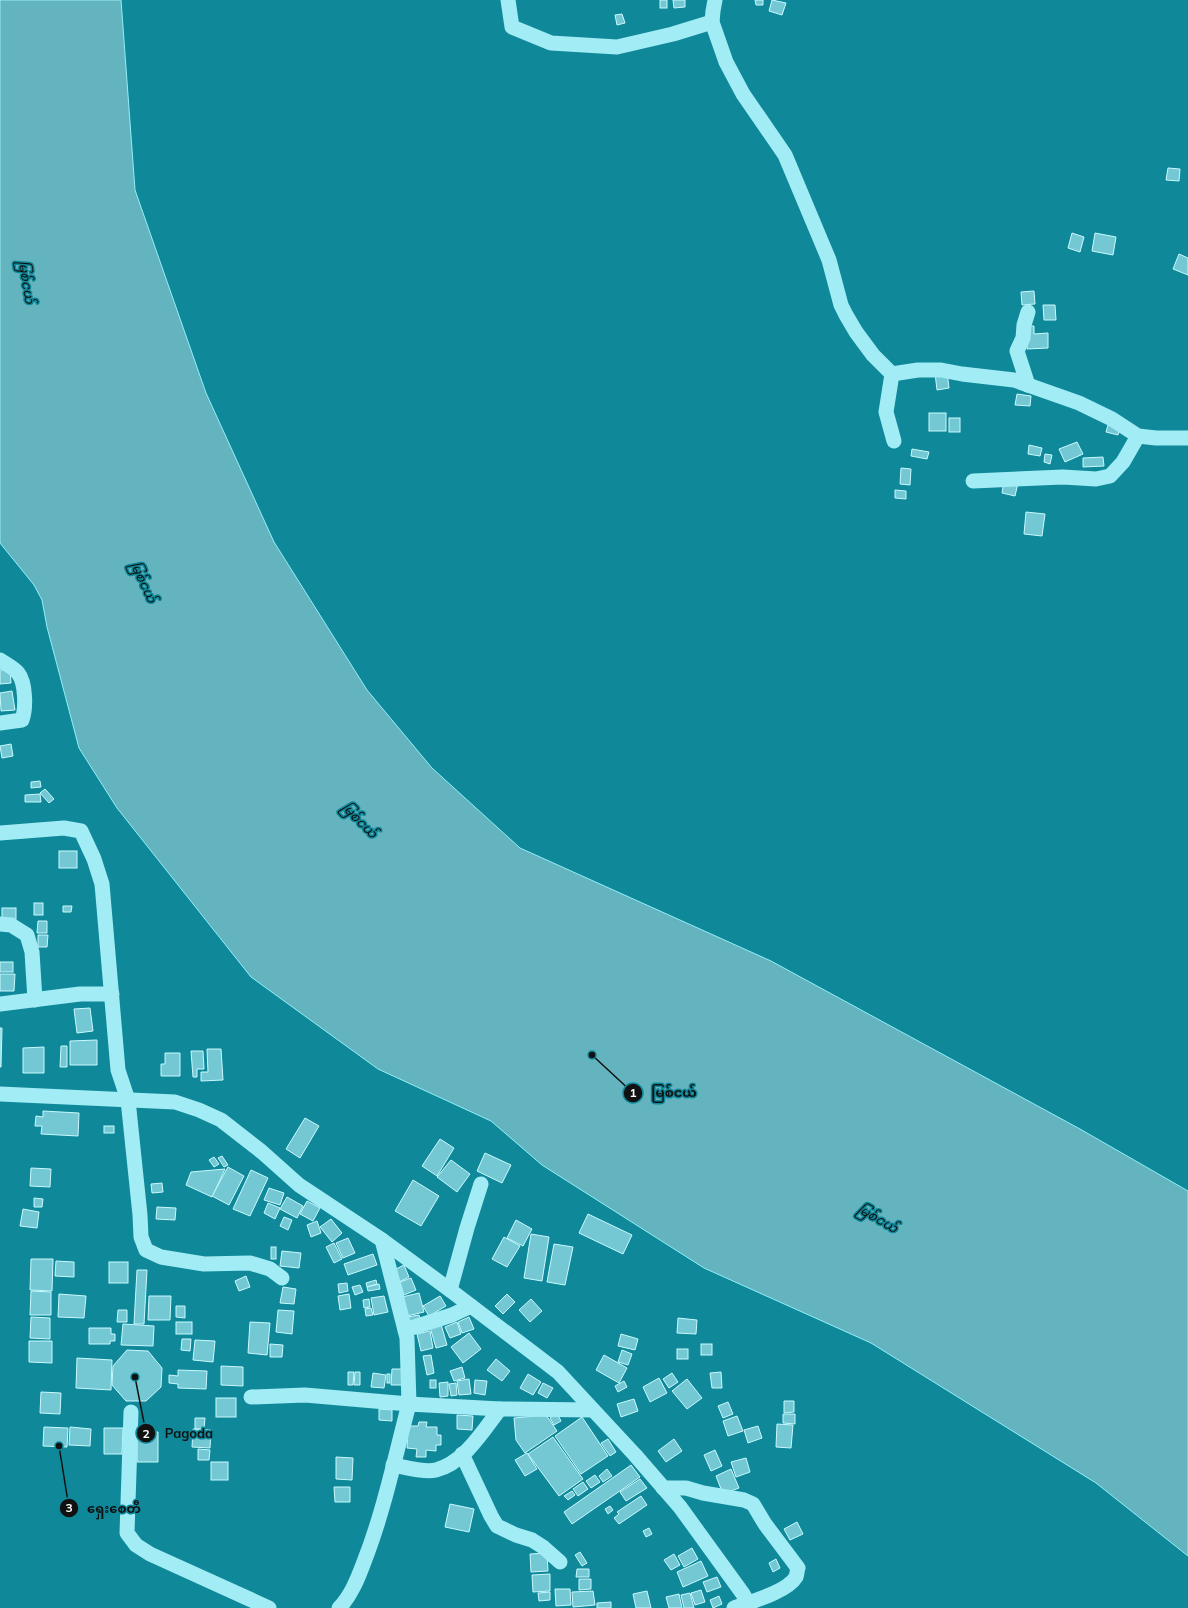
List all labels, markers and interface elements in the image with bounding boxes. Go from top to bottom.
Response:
water label: မြစ်ငယ် [12,259,40,307]
water label: မြစ်ငယ် [124,558,162,609]
water label: မြစ်ငယ် [336,798,383,845]
callout: မြစ်ငယ် [623,1080,705,1105]
text: မြစ်ငယ် [651,1083,697,1103]
text: 1 [629,1085,637,1100]
water label: မြစ်ငယ် [853,1199,903,1240]
callout: Pagoda [136,1421,221,1446]
text: Pagoda [165,1425,213,1441]
text: 2 [142,1426,150,1441]
callout: ရှေးစေတီ [59,1496,149,1521]
text: 3 [65,1500,73,1515]
text: ရှေးစေတီ [87,1500,141,1520]

